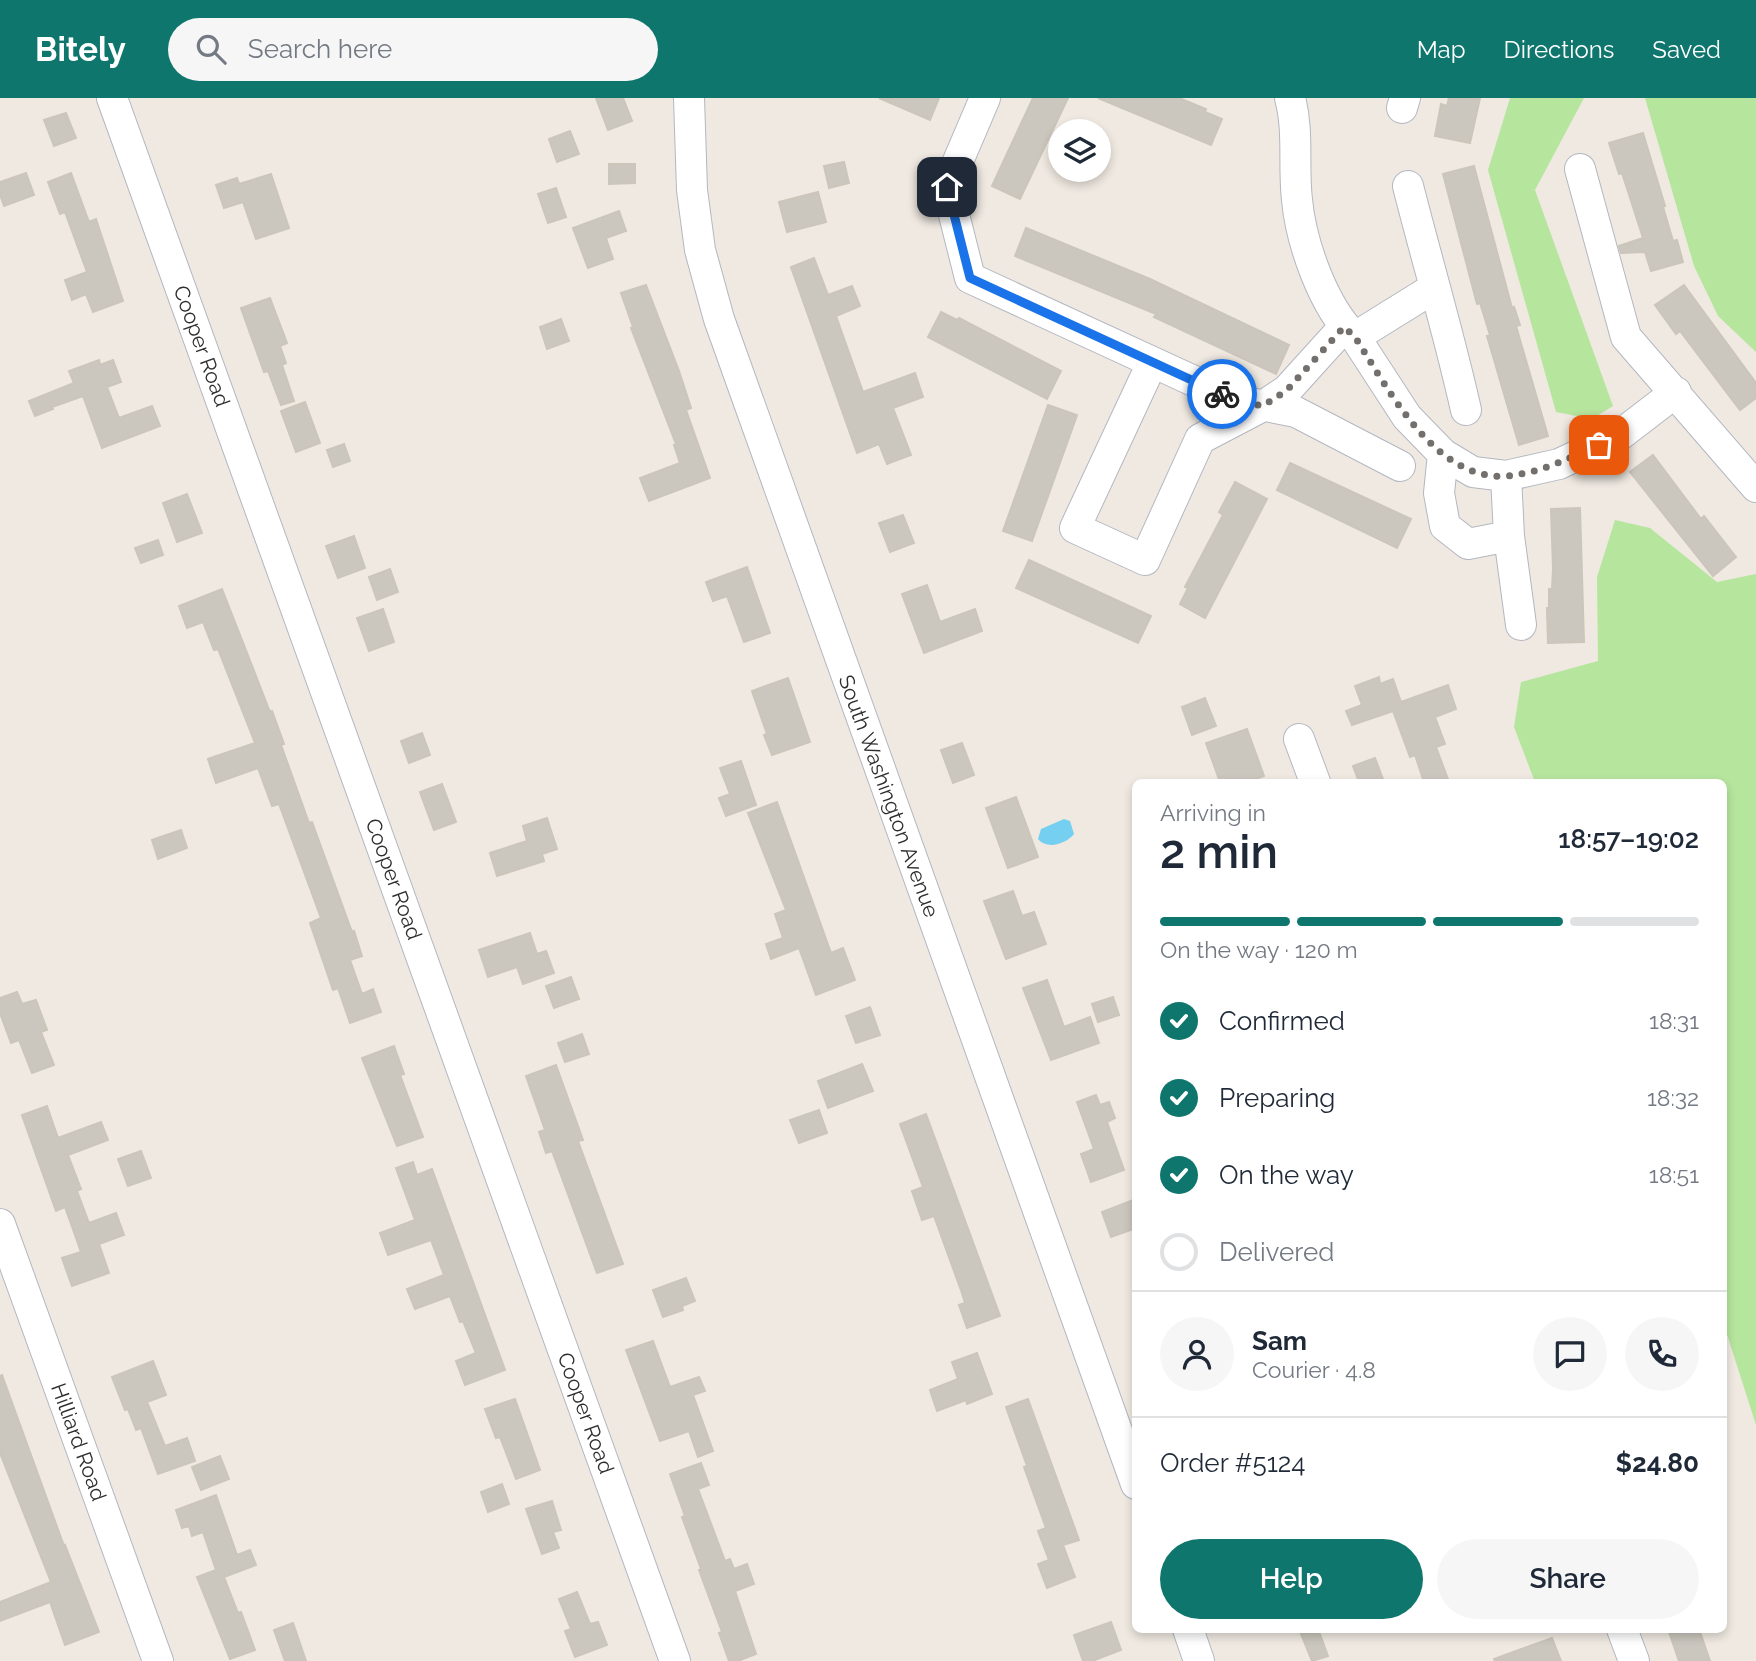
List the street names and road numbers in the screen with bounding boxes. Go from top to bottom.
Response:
street label: Cooper Road [168,282,236,410]
street label: South Washington Avenue [833,671,945,921]
street label: Cooper Road [360,815,428,943]
street label: Cooper Road [552,1349,620,1477]
street label: Hilliard Road [46,1380,112,1504]

